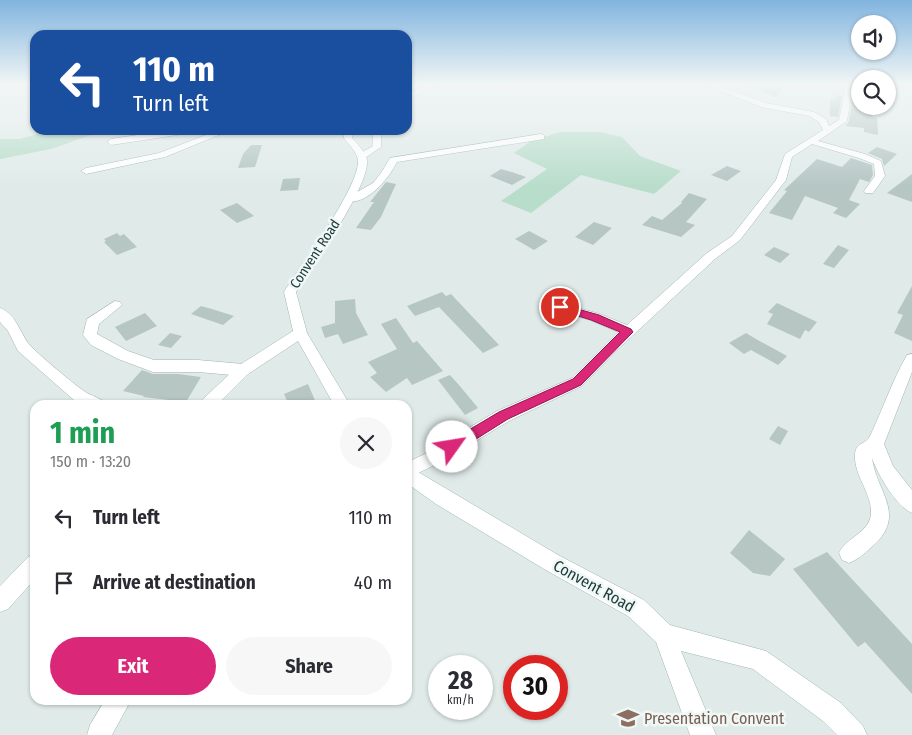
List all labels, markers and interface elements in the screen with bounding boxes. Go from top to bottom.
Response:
map controls [851,15,896,115]
button: sound [851,15,896,60]
text: 110 m [133,48,215,90]
icon: left [50,50,115,115]
button: search [851,70,896,115]
text: Turn left [133,90,209,117]
street label: Convent Road [286,216,344,292]
pin [539,286,581,328]
icon: arrive [546,293,574,321]
text: 1 min [50,415,115,451]
button: close [340,417,392,469]
position arrow [425,420,477,472]
text: 150 m · 13:20 [50,452,131,471]
icon: left [50,504,78,532]
text: Turn left [93,506,160,529]
text: 110 m [348,506,392,529]
street label: Convent Road [550,556,638,616]
icon: arrive [50,569,78,597]
text: Arrive at destination [93,571,256,594]
text: 40 m [354,571,392,594]
button: Exit [50,637,216,695]
button: Share [226,637,392,695]
speed limit sign: 30 [503,655,568,720]
text: 28 [448,666,473,696]
text: km/h [447,693,474,707]
school or university icon: Presentation Convent [615,705,641,731]
place label: Presentation Convent [644,709,785,728]

